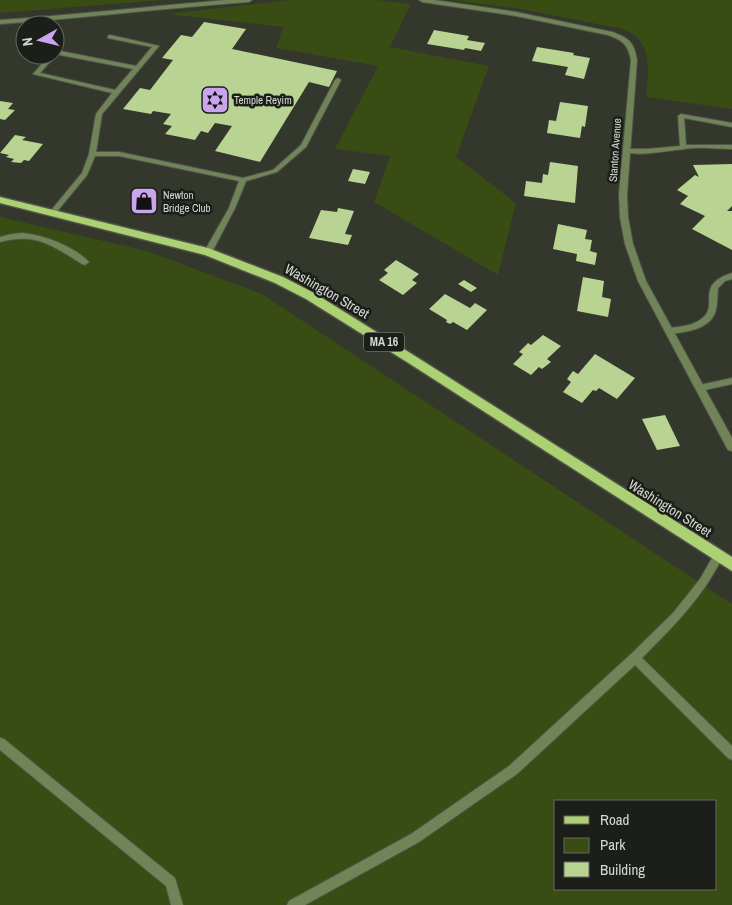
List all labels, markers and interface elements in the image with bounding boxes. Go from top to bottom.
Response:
north arrow [15,15,65,65]
text: N [18,36,37,47]
synagogue icon: Temple Reyim [200,85,230,115]
place label: Temple Reyim [234,93,292,107]
street label: Stanton Avenue [606,118,624,182]
shop icon: Newton Bridge Club [129,186,159,216]
place label: Newton Bridge Club [163,188,211,215]
street label: Washington Street [282,260,372,322]
road number: MA 16 [364,332,404,352]
street label: Washington Street [625,475,715,541]
legend [554,800,717,890]
text: Road [600,809,629,830]
text: Park [600,834,626,855]
text: Building [600,859,645,880]

